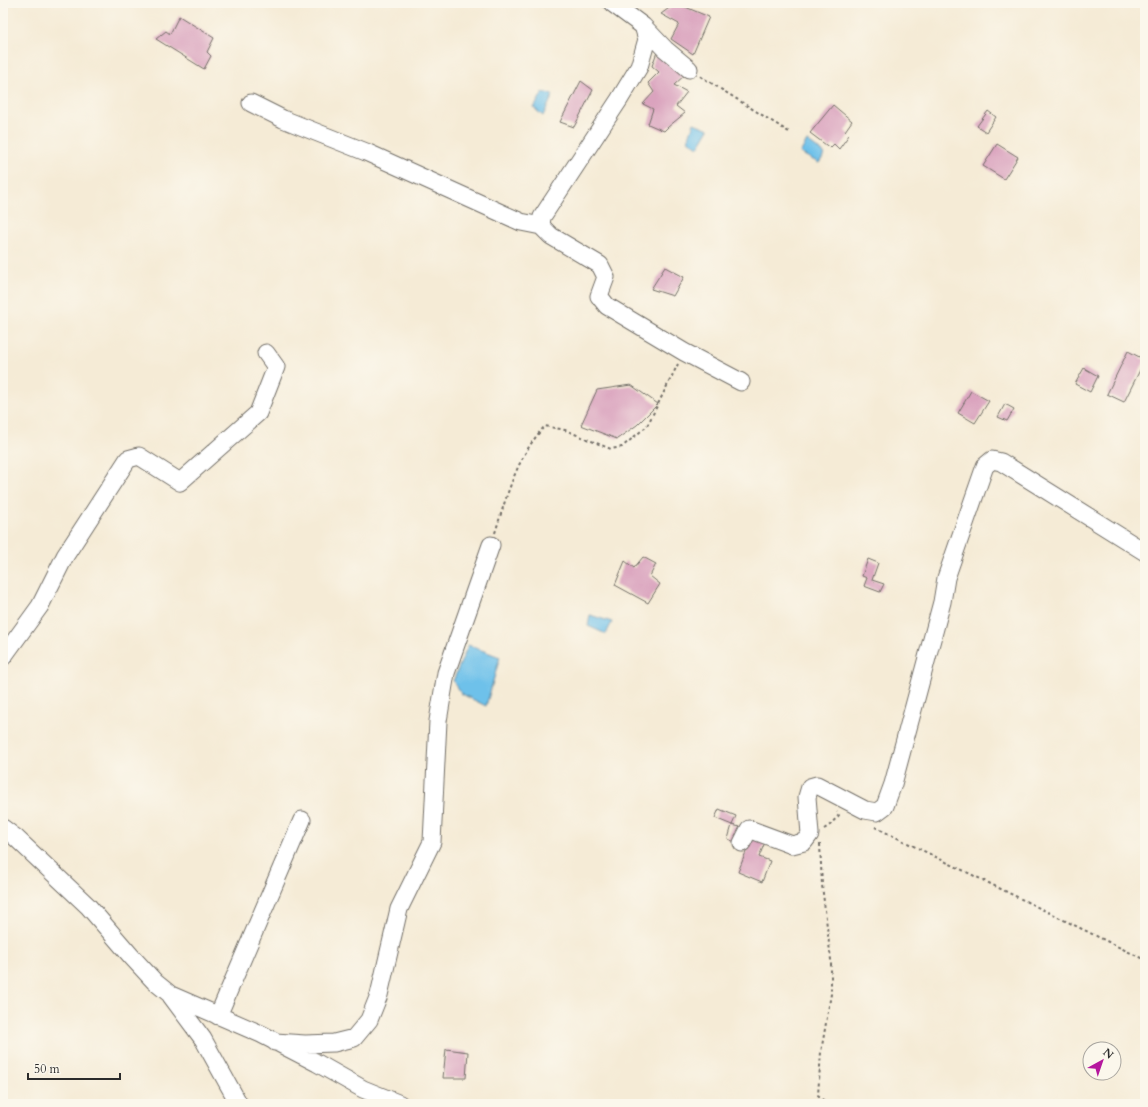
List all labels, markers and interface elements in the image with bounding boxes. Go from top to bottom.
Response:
north arrow [1082,1041,1122,1081]
text: N [1100,1045,1117,1063]
scale bar [28,1055,120,1081]
text: 50 m [34,1061,61,1077]

